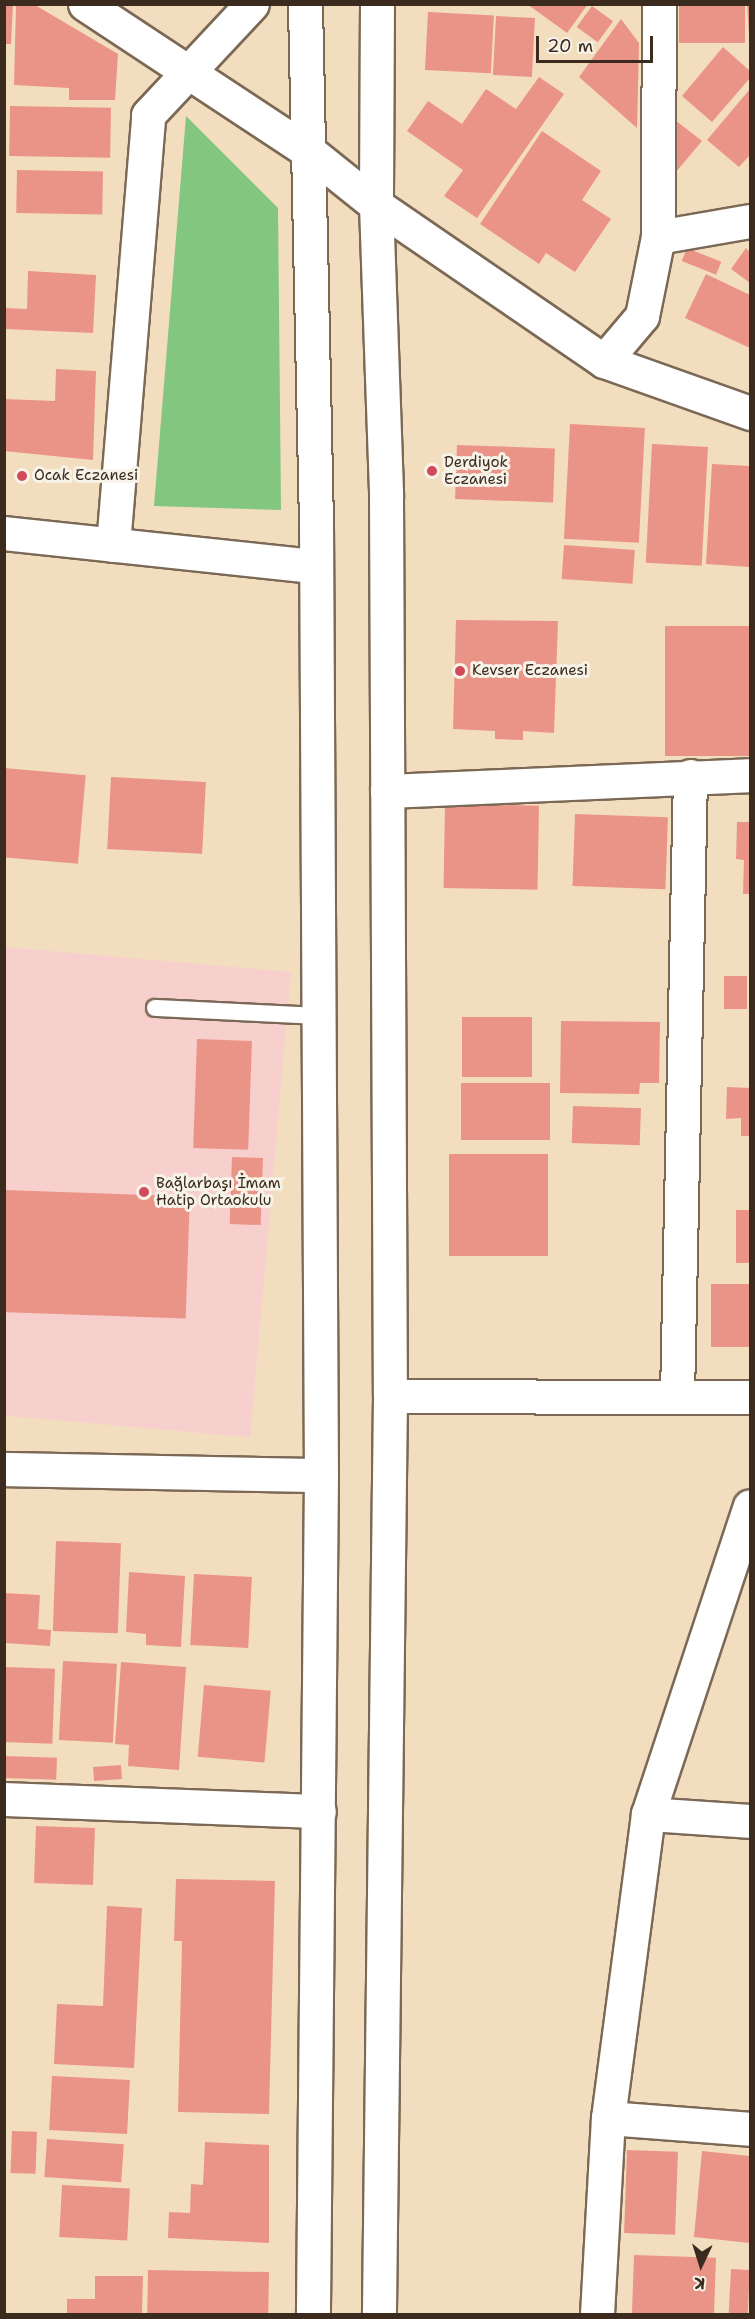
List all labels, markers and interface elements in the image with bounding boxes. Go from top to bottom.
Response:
scale bar [539,24,656,62]
text: 20 m [547,34,593,58]
place label: Derdiyok Eczanesi [444,453,508,488]
marker: Derdiyok Eczanesi [425,464,439,478]
place label: Ocak Eczanesi [34,467,138,485]
marker: Ocak Eczanesi [15,469,29,483]
place label: Kevser Eczanesi [472,662,588,680]
marker: Kevser Eczanesi [453,664,467,678]
place label: Bağlarbaşı İmam Hatip Ortaokulu [156,1174,281,1209]
marker: Bağlarbaşı İmam Hatip Ortaokulu [137,1185,151,1199]
north arrow [671,2235,731,2295]
text: K [694,2273,706,2294]

